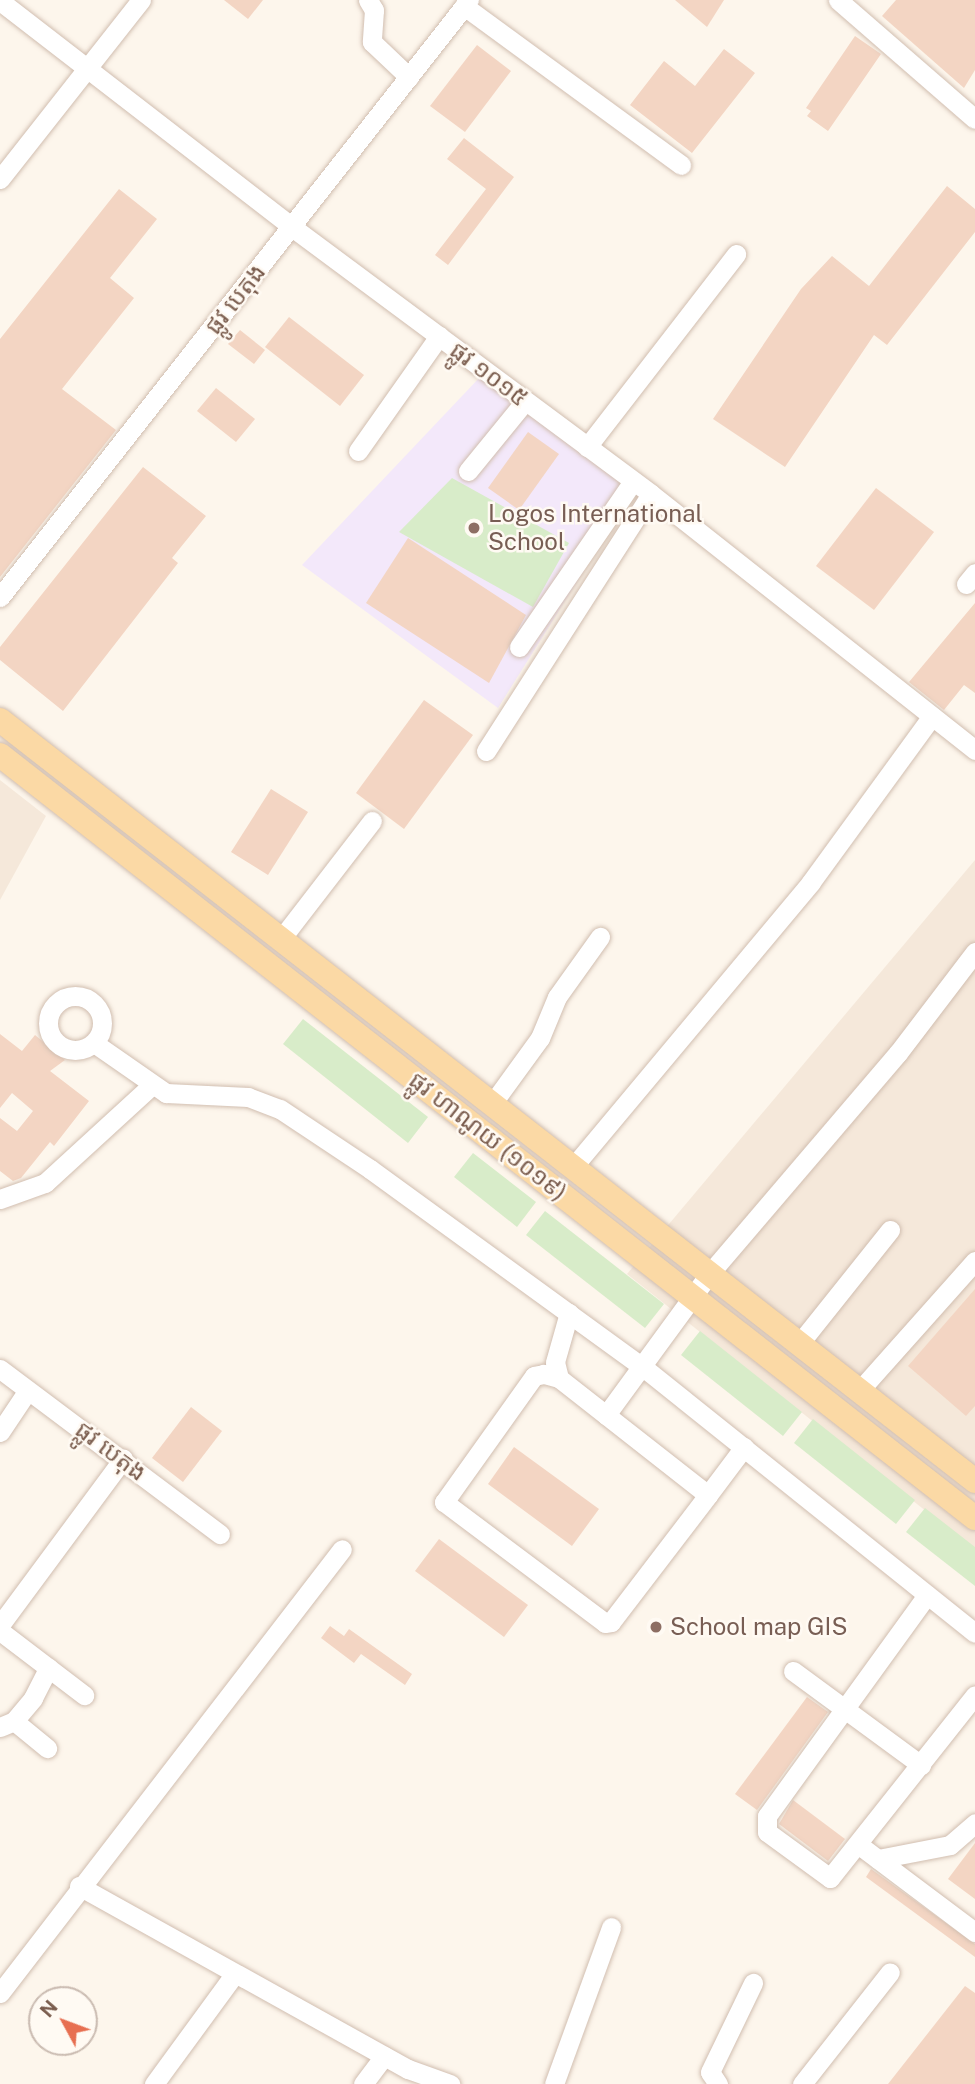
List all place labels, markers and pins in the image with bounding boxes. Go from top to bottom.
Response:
place label: Logos International School [488,500,703,556]
marker: Logos International School [466,520,482,536]
place label: School map GIS [670,1613,848,1641]
marker: School map GIS [648,1619,664,1635]

